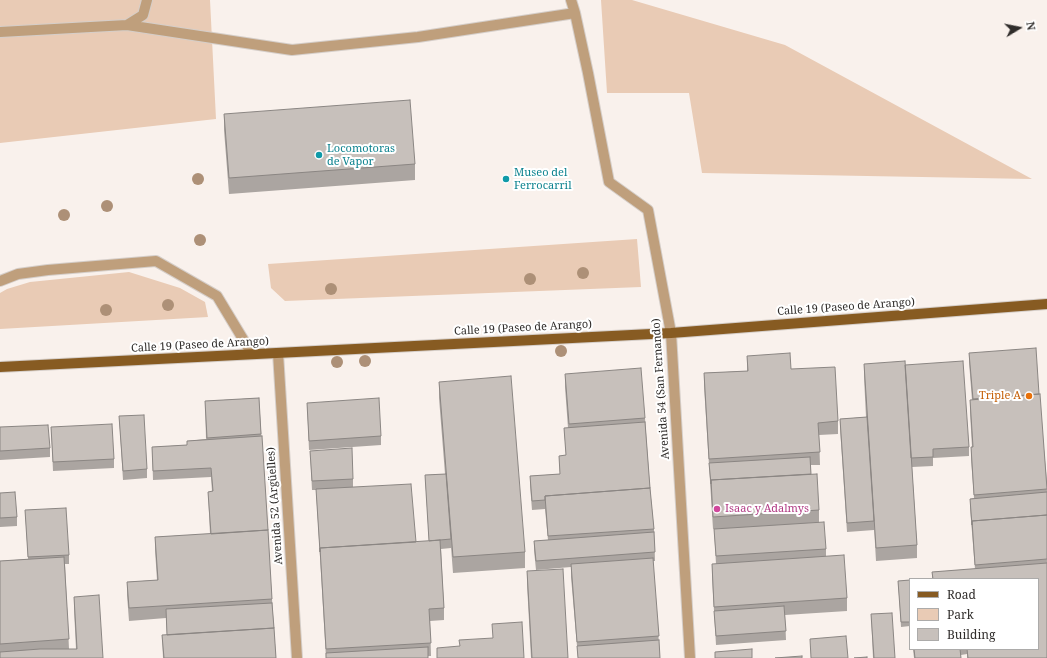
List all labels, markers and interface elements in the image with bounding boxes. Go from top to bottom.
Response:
north arrow [999,8,1039,48]
text: N [1023,20,1039,31]
place label: Locomotoras de Vapor [327,142,395,168]
marker: Locomotoras de Vapor [314,150,324,160]
place label: Museo del Ferrocarril [514,166,572,192]
marker: Museo del Ferrocarril [501,174,511,184]
street label: Calle 19 (Paseo de Arango) [777,296,915,318]
street label: Calle 19 (Paseo de Arango) [454,318,592,338]
street label: Avenida 54 (San Fernando) [649,318,673,460]
street label: Calle 19 (Paseo de Arango) [131,335,269,355]
place label: Triple A [979,389,1021,403]
marker: Triple A [1024,391,1034,401]
street label: Avenida 52 (Argüelles) [264,447,286,565]
place label: Isaac y Adalmys [725,502,809,516]
marker: Isaac y Adalmys [712,504,722,514]
legend [909,578,1039,650]
text: Road [947,586,976,603]
text: Park [947,606,974,623]
text: Building [947,626,995,643]

